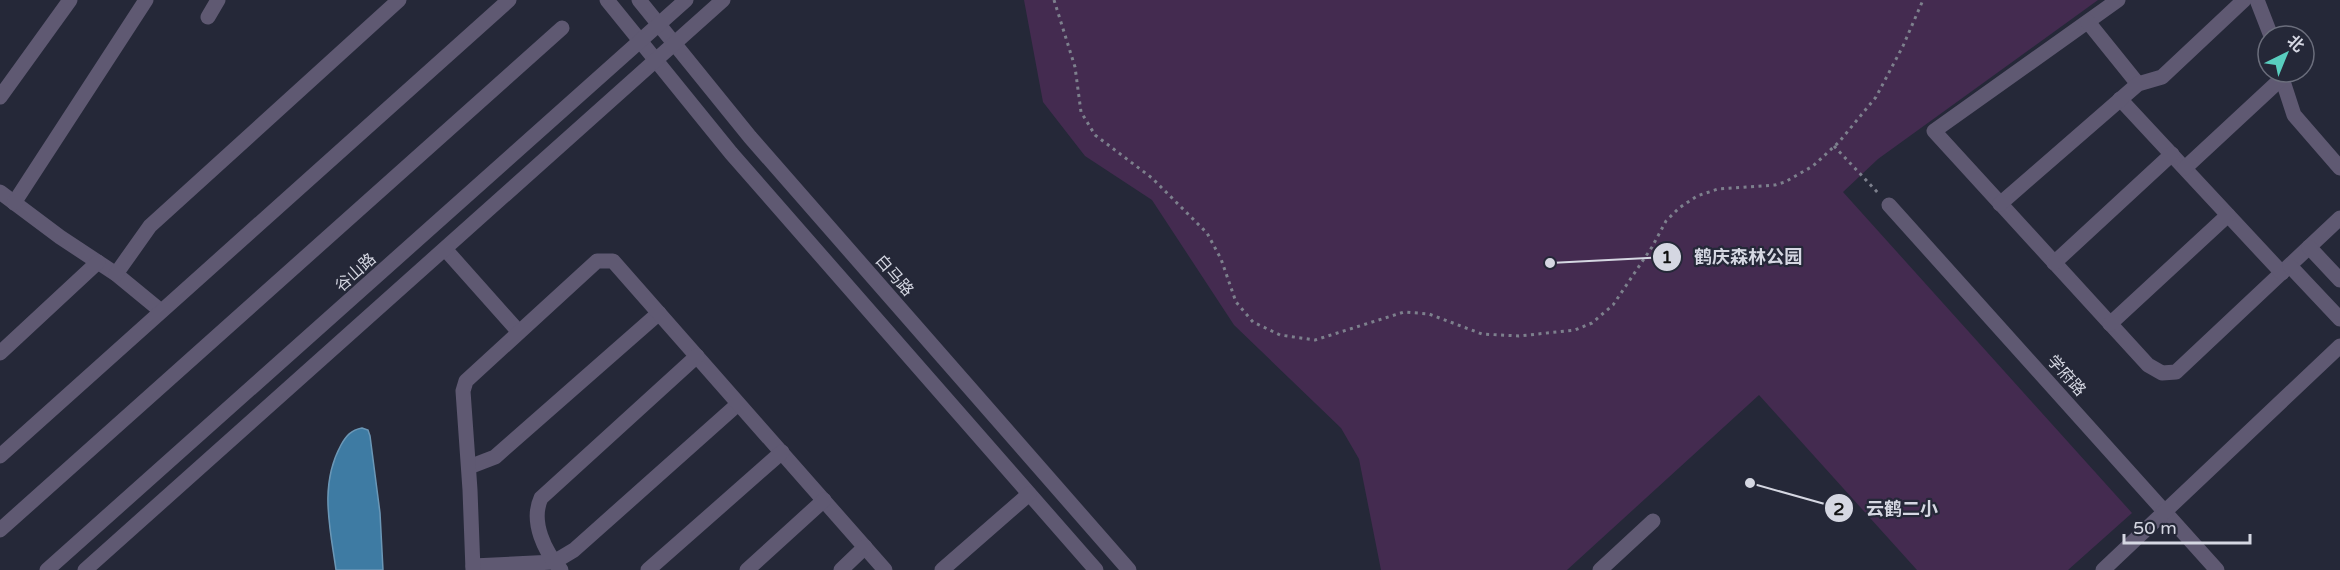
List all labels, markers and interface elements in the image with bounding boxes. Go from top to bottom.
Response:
north arrow [2256,24,2316,84]
text: 北 [2283,31,2308,57]
callout: 鹤庆森林公园 [1652,239,1814,275]
text: 1 [1661,246,1673,268]
text: 鹤庆森林公园 [1694,246,1802,268]
street label: 谷山路 [331,249,380,296]
street label: 白马路 [871,251,918,300]
street label: 学府路 [2043,351,2090,400]
callout: 云鹤二小 [1824,490,1950,526]
text: 2 [1833,498,1845,520]
text: 云鹤二小 [1866,498,1938,520]
scale bar [2124,507,2250,545]
text: 50 m [2133,517,2177,539]

